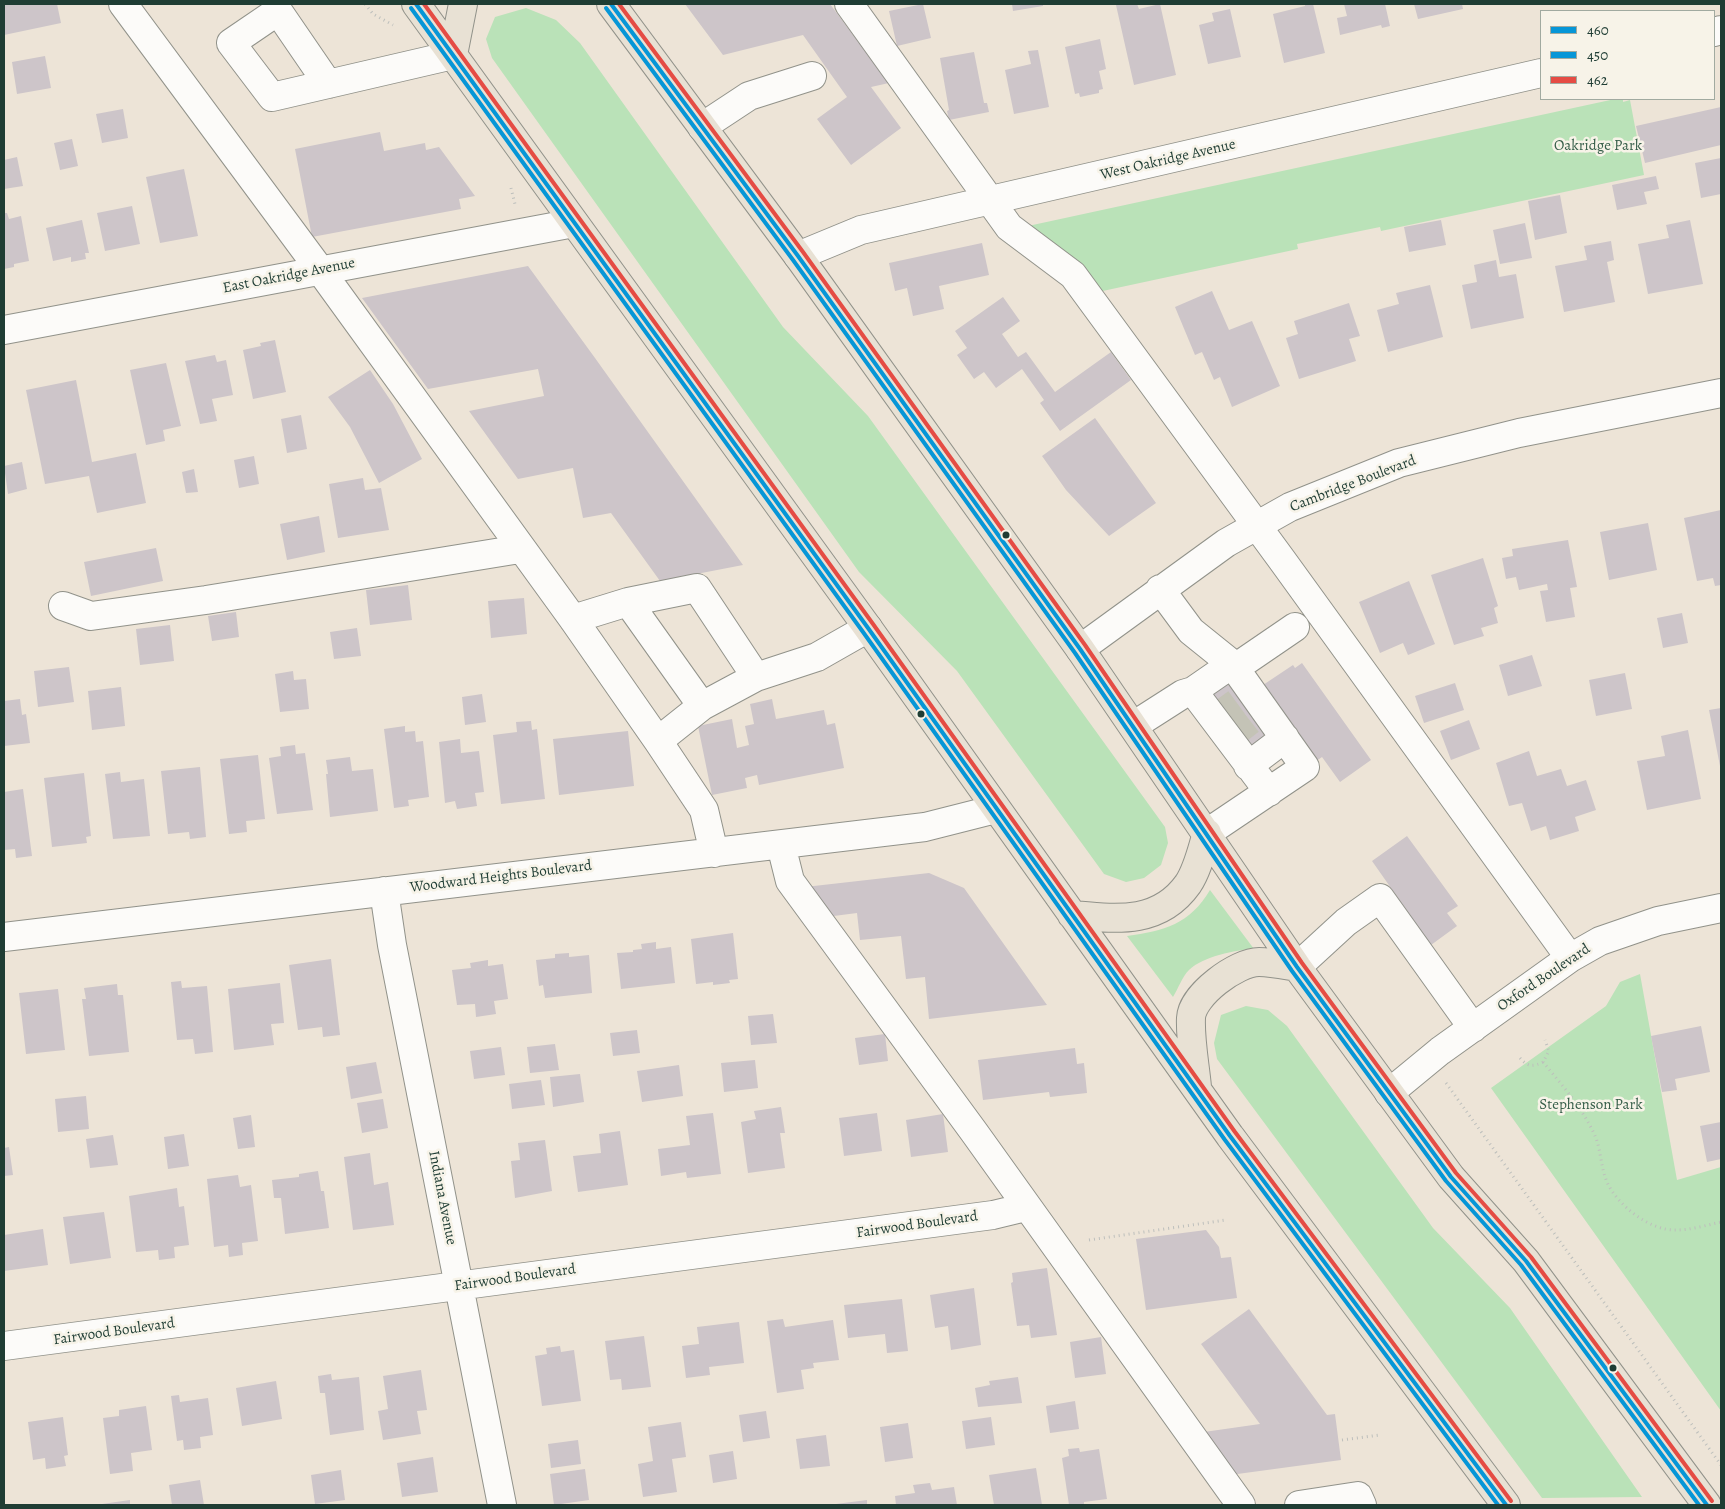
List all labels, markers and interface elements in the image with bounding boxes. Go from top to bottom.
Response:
legend [1540,10,1715,100]
text: 460 [1587,20,1609,40]
text: 450 [1587,45,1608,65]
text: 462 [1587,70,1608,90]
street label: West Oakridge Avenue [1099,136,1237,184]
park label: Oakridge Park [1554,137,1642,155]
street label: East Oakridge Avenue [221,254,357,298]
street label: Cambridge Boulevard [1287,452,1419,516]
unlabelled marker [1001,530,1011,540]
unlabelled marker [916,709,926,719]
street label: Woodward Heights Boulevard [409,857,593,897]
street label: Oxford Boulevard [1494,940,1594,1016]
park label: Stephenson Park [1539,1096,1643,1114]
street label: Indiana Avenue [424,1149,460,1247]
street label: Fairwood Boulevard [855,1208,979,1242]
street label: Fairwood Boulevard [453,1261,577,1295]
street label: Fairwood Boulevard [52,1315,176,1349]
unlabelled marker [1608,1363,1618,1373]

